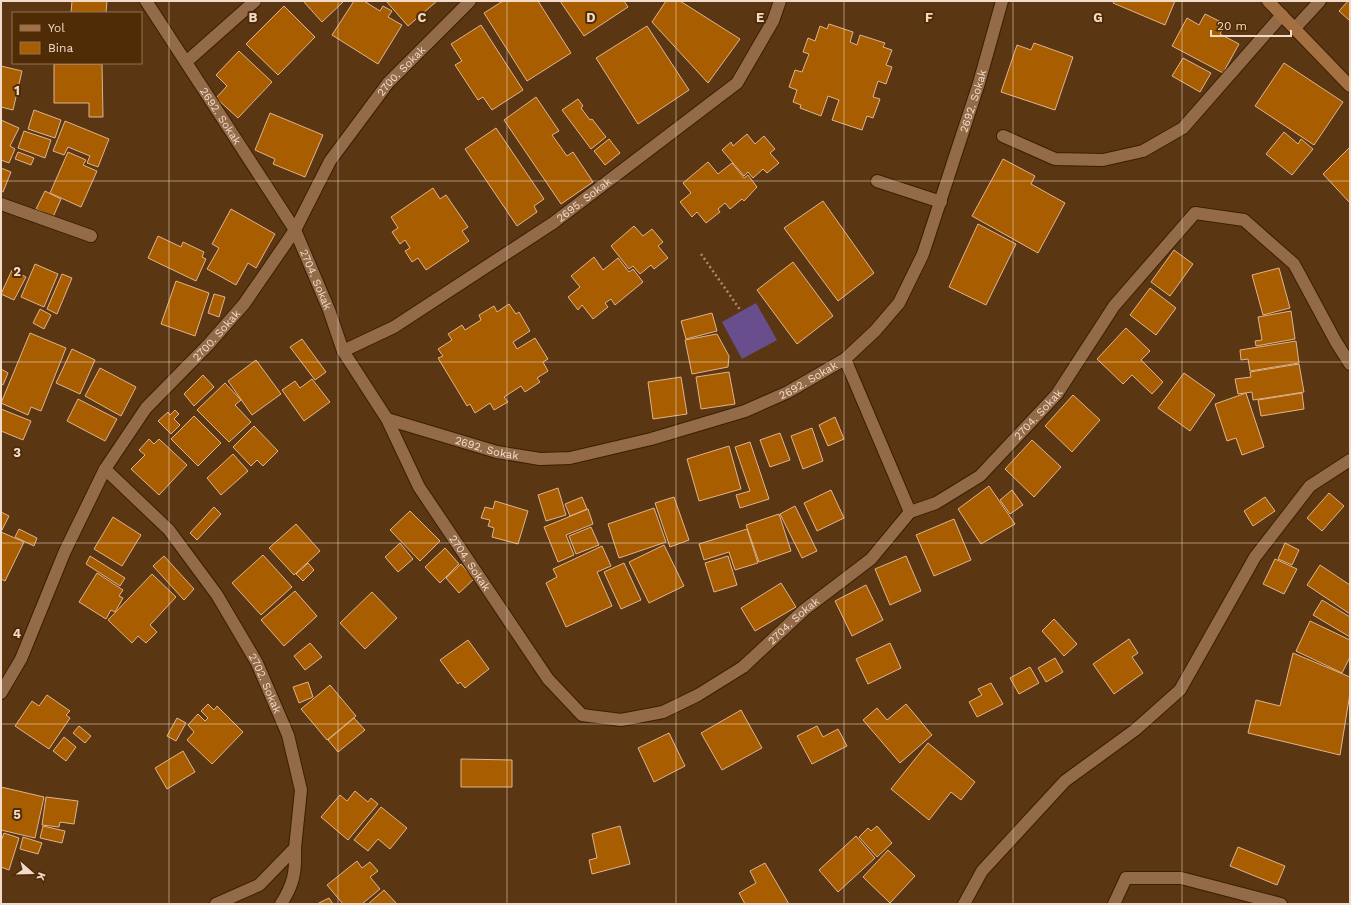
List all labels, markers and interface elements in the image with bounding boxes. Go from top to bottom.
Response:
text: B [249,10,258,25]
text: C [418,10,427,25]
text: D [586,10,596,25]
text: E [756,10,764,25]
text: F [925,10,933,25]
text: G [1093,10,1103,25]
legend [12,12,142,64]
scale bar [1211,12,1291,38]
text: 20 m [1217,19,1247,33]
text: Yol [48,21,65,35]
text: Bina [48,41,73,55]
street label: 2700. Sokak [375,43,428,99]
street label: 2692. Sokak [957,68,989,134]
text: 1 [14,83,20,98]
street label: 2692. Sokak [197,85,244,147]
street label: 2695. Sokak [554,175,614,225]
street label: 2704. Sokak [297,247,334,312]
text: 2 [13,264,21,279]
street label: 2700. Sokak [190,307,243,364]
street label: 2692. Sokak [777,359,840,402]
street label: 2704. Sokak [1011,387,1065,443]
street label: 2692. Sokak [453,434,520,462]
text: 3 [13,445,21,460]
street label: 2704. Sokak [446,533,493,594]
street label: 2704. Sokak [765,595,822,647]
text: 4 [13,626,22,641]
street label: 2702. Sokak [246,651,284,715]
text: 5 [13,807,21,822]
north arrow [12,853,52,893]
text: K [33,870,48,882]

